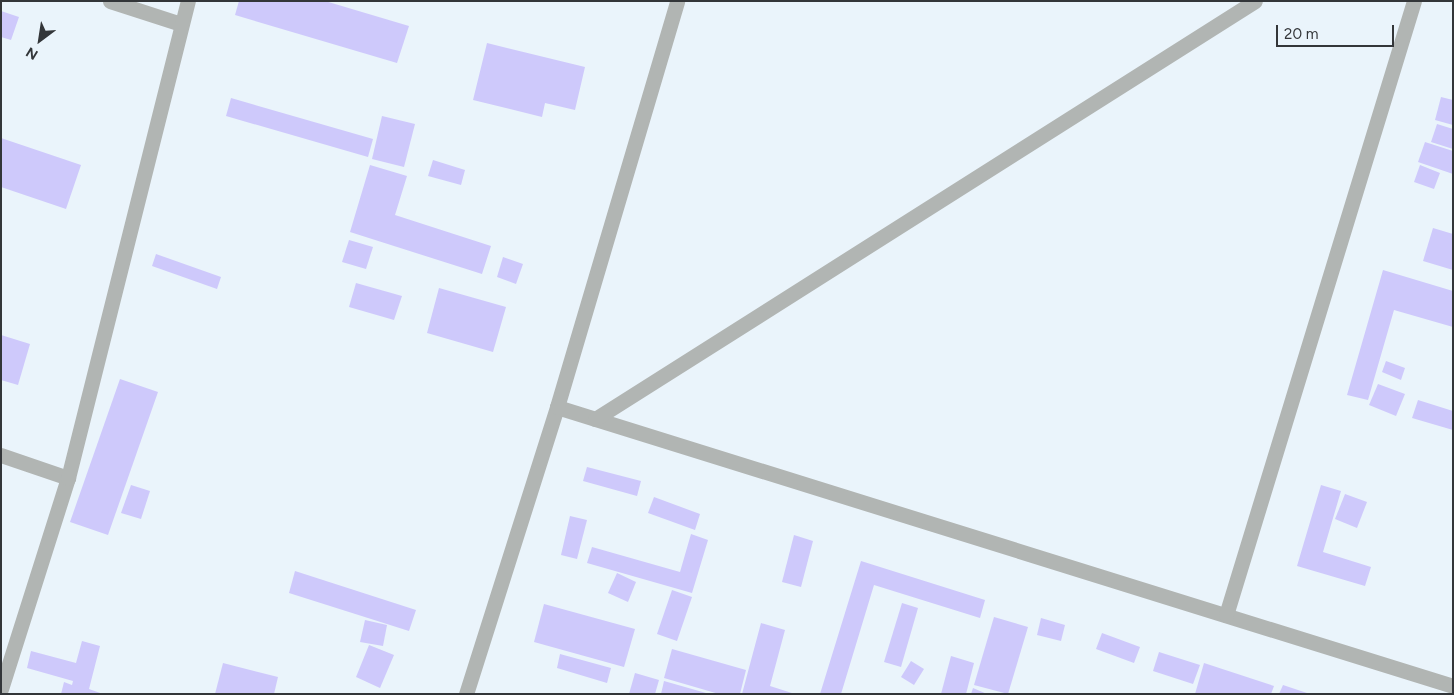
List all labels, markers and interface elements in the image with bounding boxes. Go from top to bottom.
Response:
north arrow [15,15,65,65]
scale bar [1279,15,1396,47]
text: 20 m [1284,25,1318,43]
text: N [23,43,41,63]

